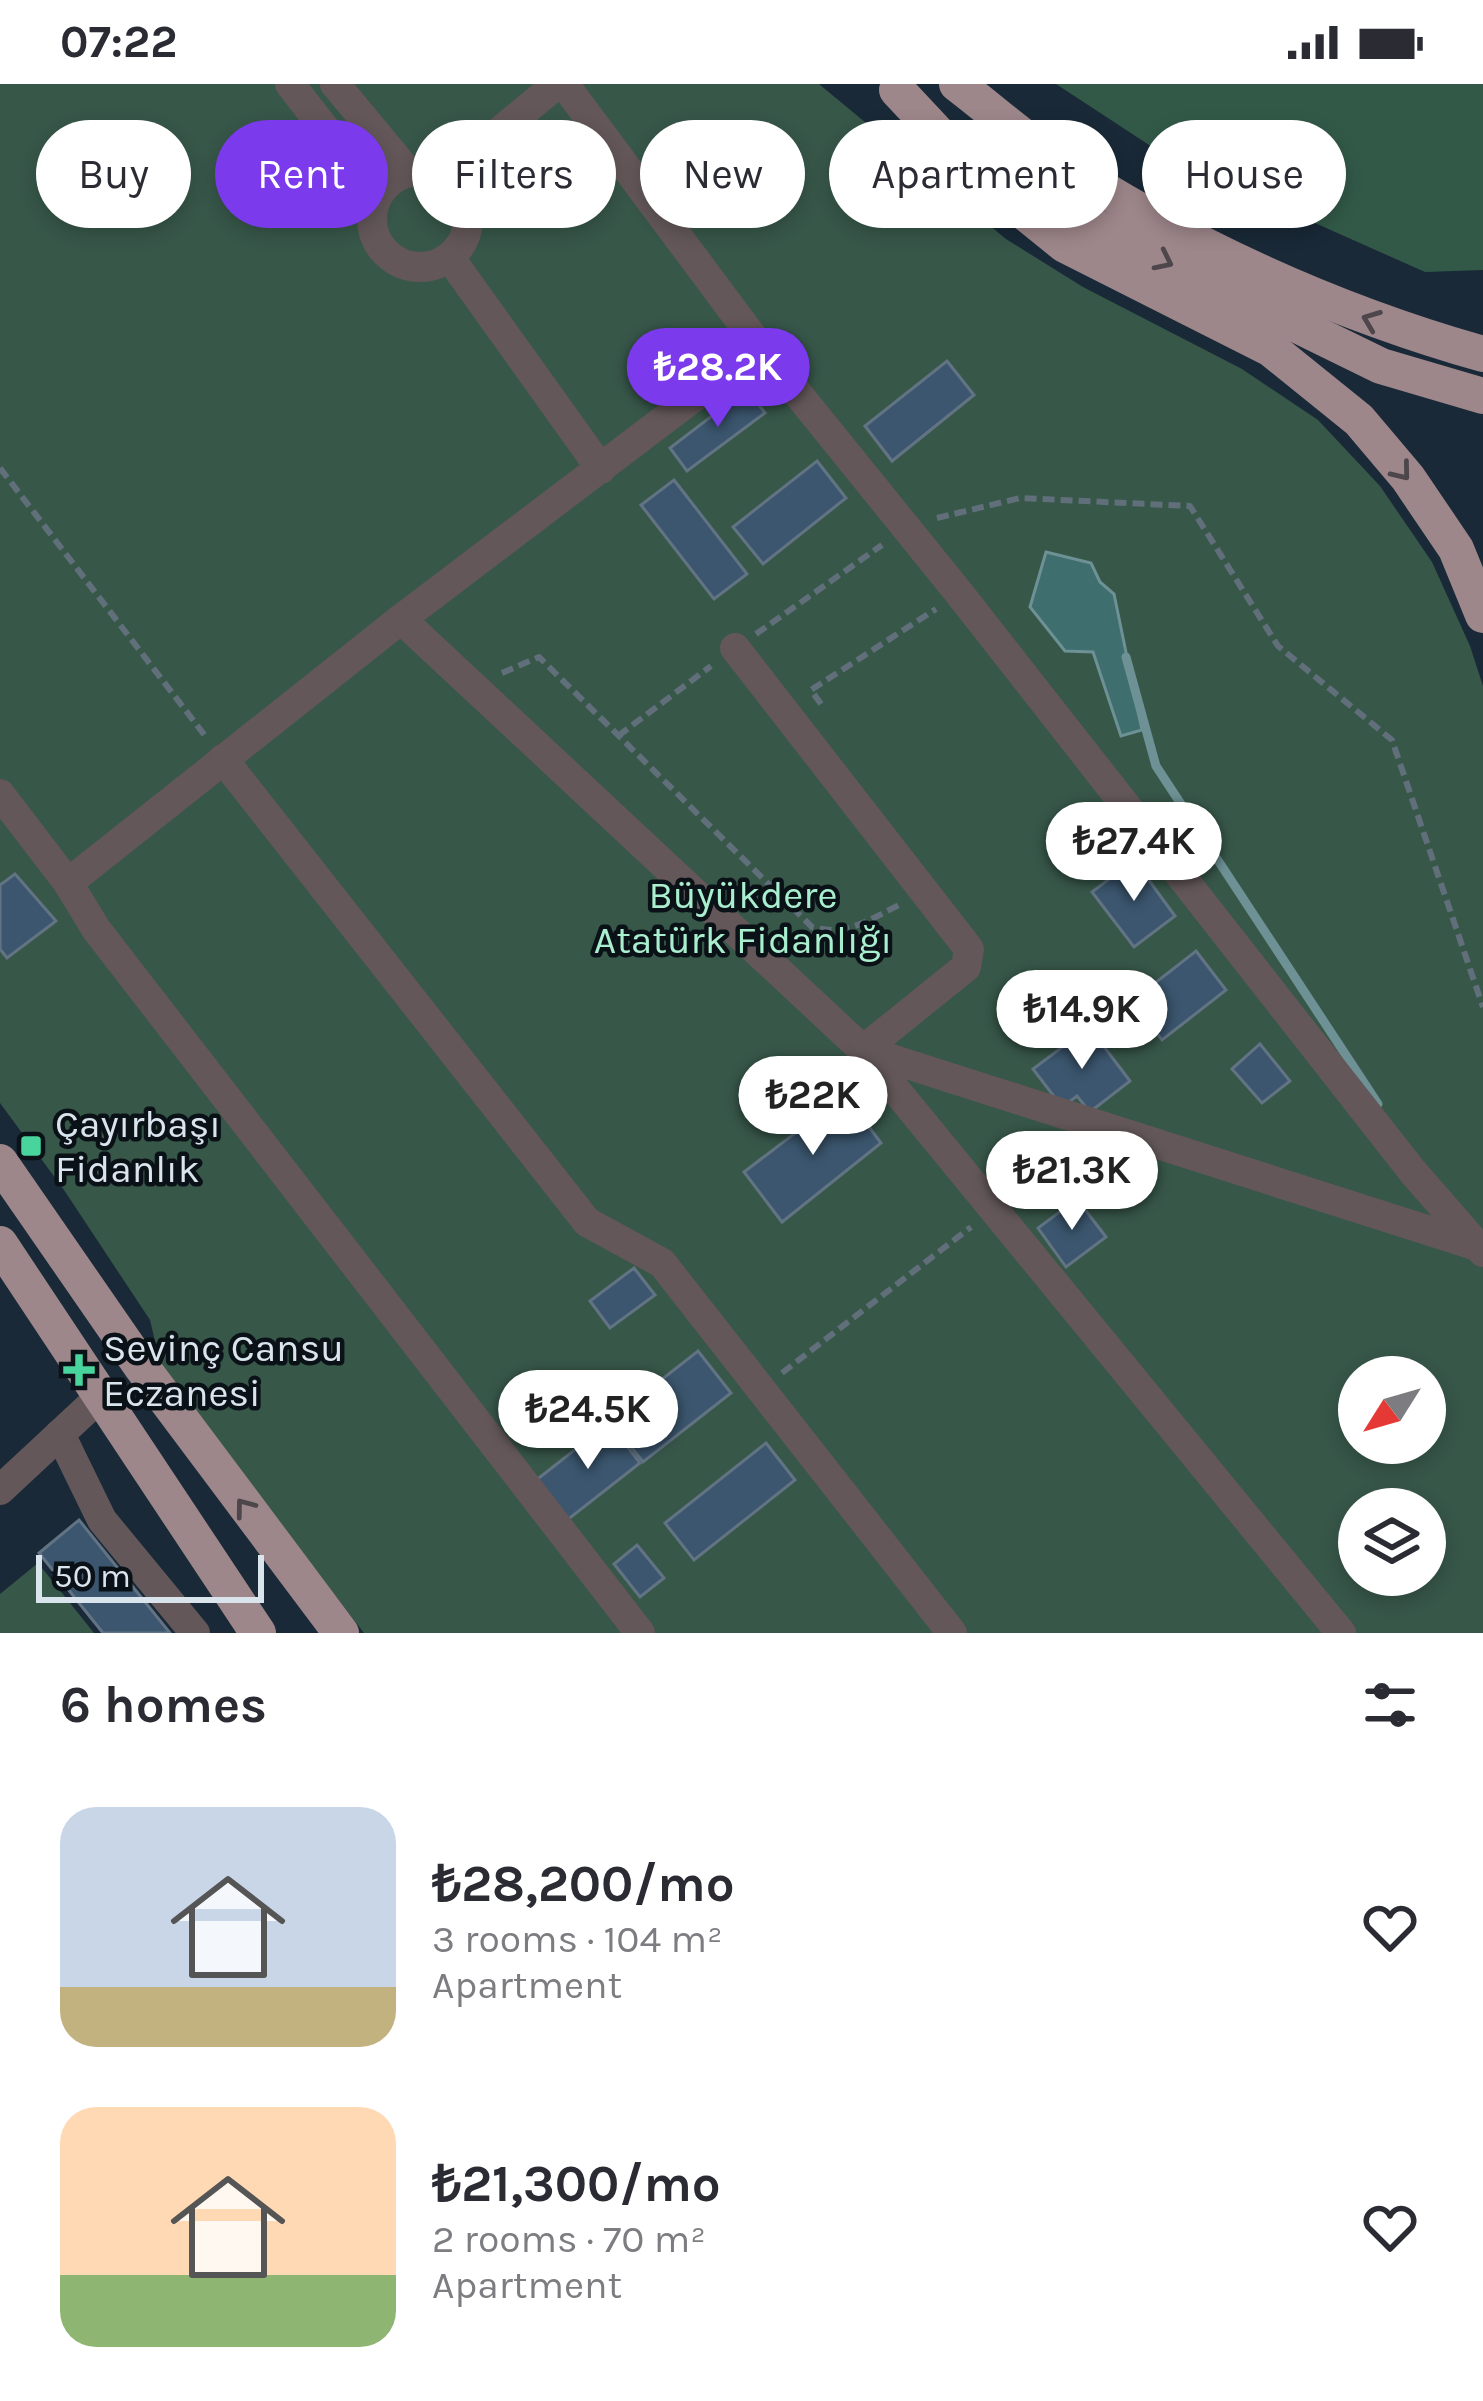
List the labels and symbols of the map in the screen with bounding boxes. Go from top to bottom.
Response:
one-way arrow [1152,246,1174,269]
one-way arrow [1362,309,1383,334]
pin: ₺28.2K [620,328,816,430]
one-way arrow [1388,458,1409,480]
pin: ₺27.4K [1036,802,1232,904]
park label: Büyükdere Atatürk Fidanlığı [594,872,892,963]
pin: ₺14.9K [984,970,1180,1072]
pin: ₺22K [742,1056,884,1158]
place label: Çayırbaşı Fidanlık [55,1101,221,1192]
pin: ₺21.3K [974,1131,1170,1233]
marker: Çayırbaşı Fidanlık [18,1133,44,1159]
place label: Sevinç Cansu Eczanesi [103,1325,344,1416]
north arrow [1338,1356,1446,1464]
marker: Sevinç Cansu Eczanesi [66,1357,92,1383]
pin: ₺24.5K [490,1370,686,1472]
one-way arrow [237,1499,258,1521]
scale bar [36,1549,264,1602]

